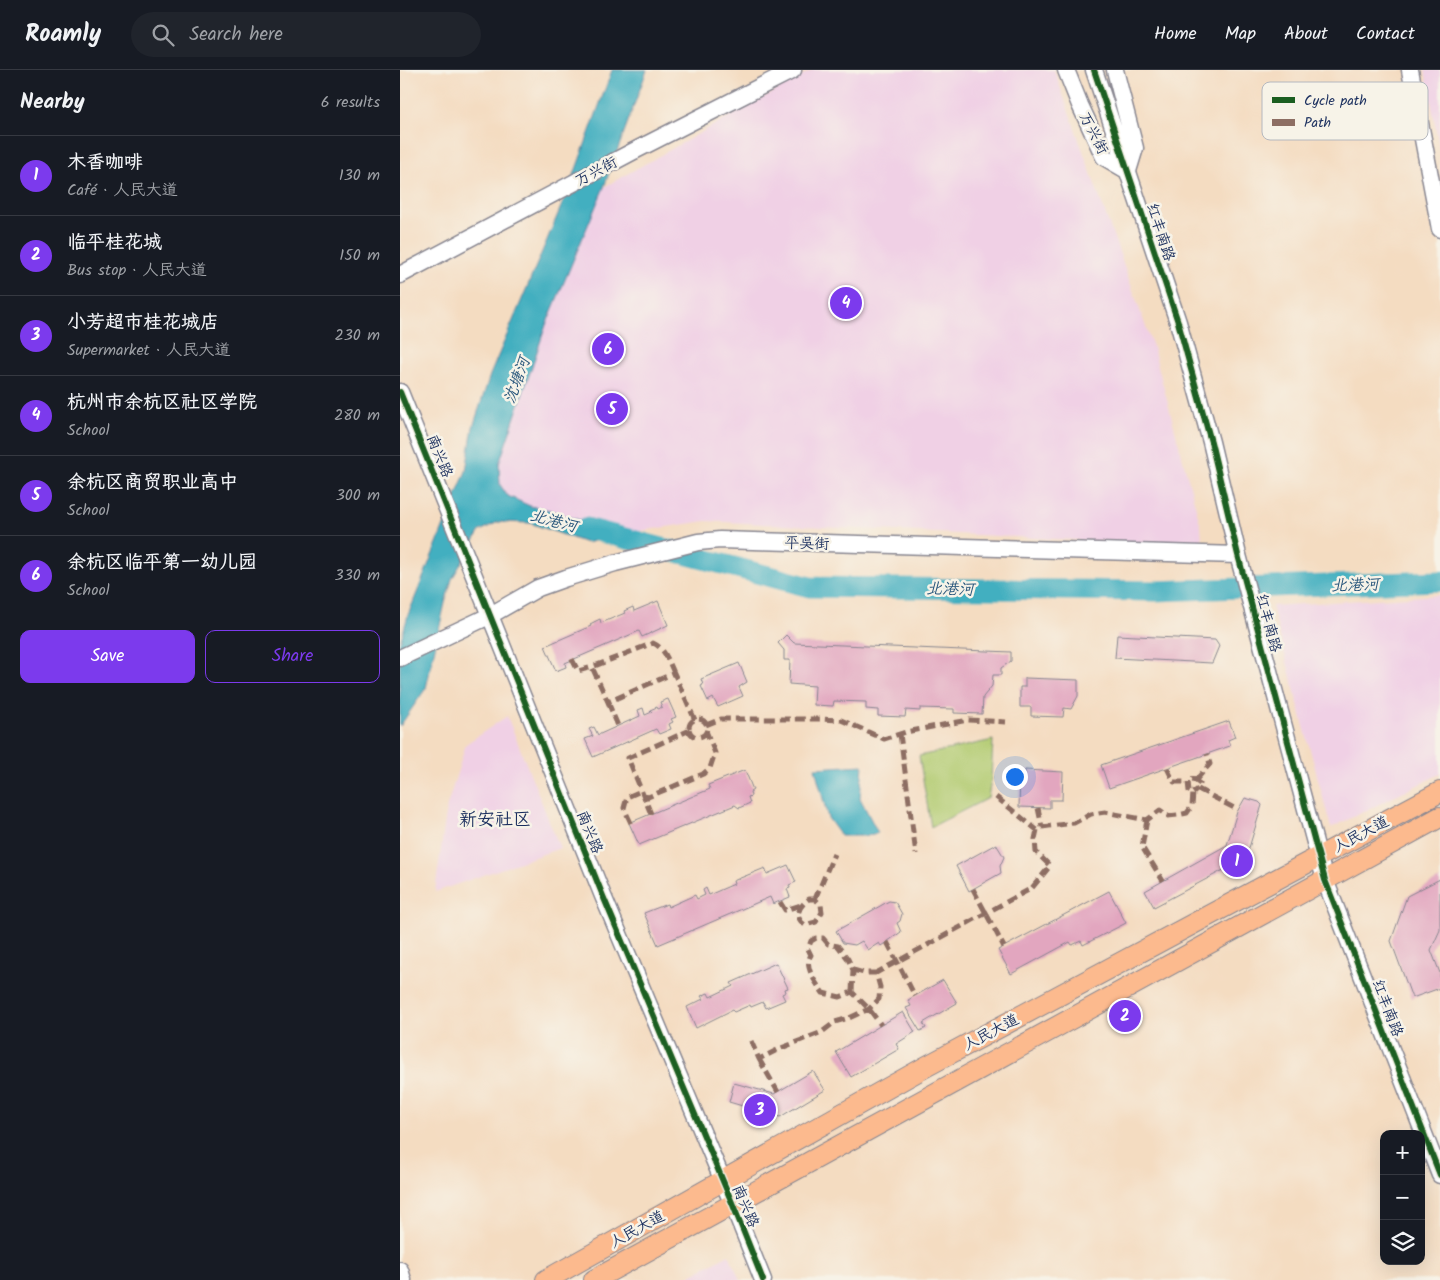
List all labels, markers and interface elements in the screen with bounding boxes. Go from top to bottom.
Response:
search box [131,12,481,57]
text: Roamly [25,15,101,54]
text: Search here [189,20,283,50]
text: Home [1154,20,1197,49]
text: Map [1225,20,1256,49]
text: About [1284,20,1328,49]
text: Contact [1356,20,1415,49]
icon: search [149,21,177,49]
legend [1262,82,1428,140]
text: Nearby [20,86,85,119]
text: 6 results [321,90,380,115]
text: Cycle path [1304,90,1367,112]
street label: 万兴街 [1072,108,1114,159]
text: Path [1304,112,1331,134]
text: 木香咖啡 [67,148,143,178]
street label: 万兴街 [571,151,622,193]
text: 1 [34,163,38,188]
text: 130 m [339,163,380,188]
text: Café · 人民大道 [67,178,178,203]
street label: 红丰南路 [1139,200,1181,265]
text: 临平桂花城 [67,228,162,258]
text: 2 [31,243,41,268]
text: 150 m [339,243,380,268]
text: Bus stop · 人民大道 [67,258,207,283]
pin: 4 [830,284,862,322]
text: 小芳超市桂花城店 [67,308,219,338]
text: 3 [32,323,40,348]
text: 230 m [334,323,380,348]
pin: 6 [592,330,624,368]
text: Supermarket · 人民大道 [67,338,230,363]
water label: 沈塘河 [497,351,538,407]
text: 杭州市余杭区社区学院 [67,388,257,418]
pin: 5 [596,390,628,428]
text: 4 [32,403,40,428]
text: 280 m [334,403,380,428]
text: School [67,418,110,443]
street label: 南兴路 [420,431,459,482]
text: 余杭区商贸职业高中 [67,468,238,498]
text: 5 [32,483,40,508]
text: 300 m [336,483,380,508]
text: School [67,498,110,523]
water label: 北港河 [527,503,583,541]
street label: 平吴街 [784,531,830,557]
text: 余杭区临平第一幼儿园 [67,548,257,578]
text: 6 [32,563,40,588]
text: 330 m [335,563,380,588]
water label: 北港河 [1331,572,1382,599]
water label: 北港河 [926,577,977,602]
text: School [67,578,110,603]
street label: 红丰南路 [1249,591,1287,655]
button: Save [20,630,195,683]
button: Share [205,630,380,683]
your location [1002,764,1028,790]
district label: 新安社区 [459,806,531,835]
street label: 南兴路 [570,807,609,858]
street label: 人民大道 [1329,810,1394,860]
pin: 1 [1221,842,1253,880]
street label: 红丰南路 [1365,976,1409,1041]
pin: 2 [1109,997,1141,1035]
street label: 人民大道 [959,1008,1024,1058]
pin: 3 [744,1091,776,1129]
map controls [1380,1130,1425,1265]
button: + [1380,1130,1425,1175]
button: − [1380,1175,1425,1220]
street label: 南兴路 [725,1181,765,1232]
street label: 人民大道 [605,1205,670,1255]
button: layers [1380,1220,1425,1265]

